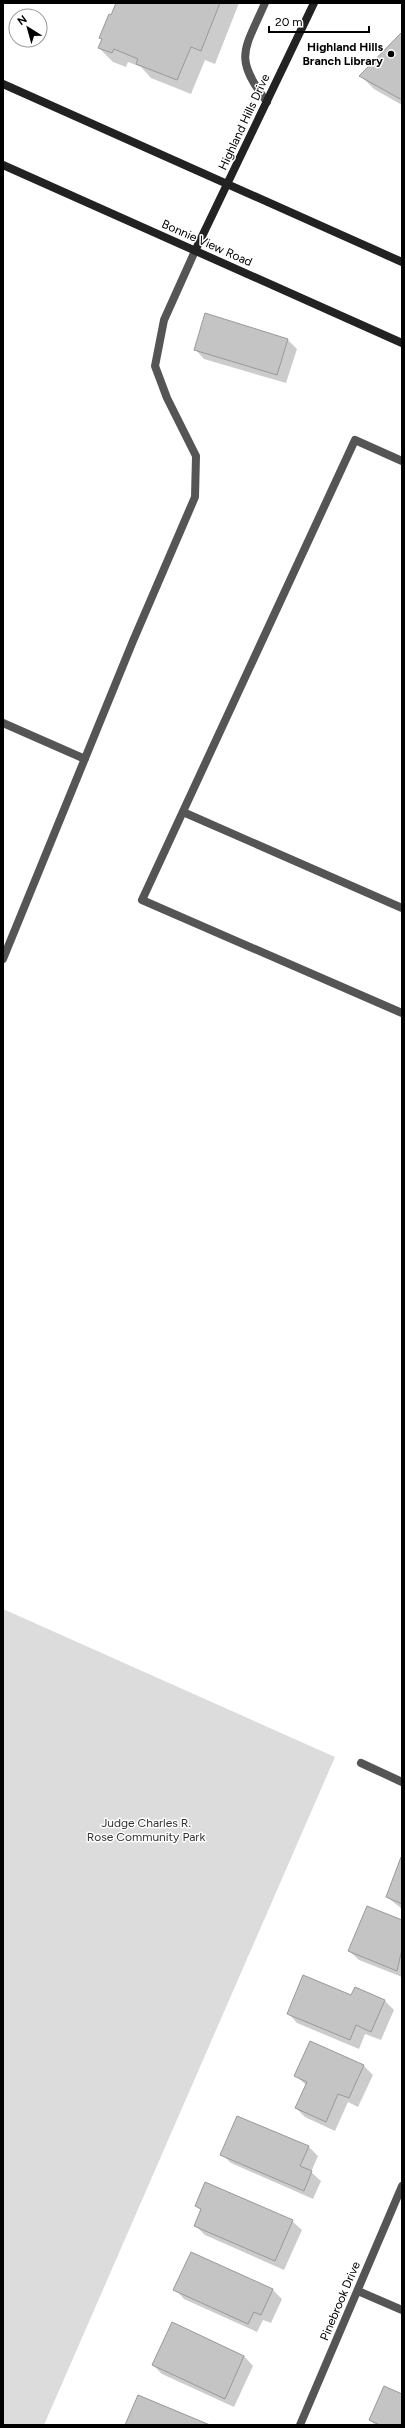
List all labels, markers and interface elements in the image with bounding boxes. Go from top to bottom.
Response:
north arrow [8,8,48,48]
scale bar [269,8,369,34]
text: N [15,13,30,28]
text: 20 m [275,15,303,29]
place label: Highland Hills Branch Library [303,40,383,68]
marker: Highland Hills Branch Library [386,49,396,59]
street label: Highland Hills Drive [216,71,273,172]
street label: Bonnie View Road [160,217,254,269]
park label: Judge Charles R. Rose Community Park [87,1816,205,1844]
street label: Pinebrook Drive [317,2259,363,2343]

